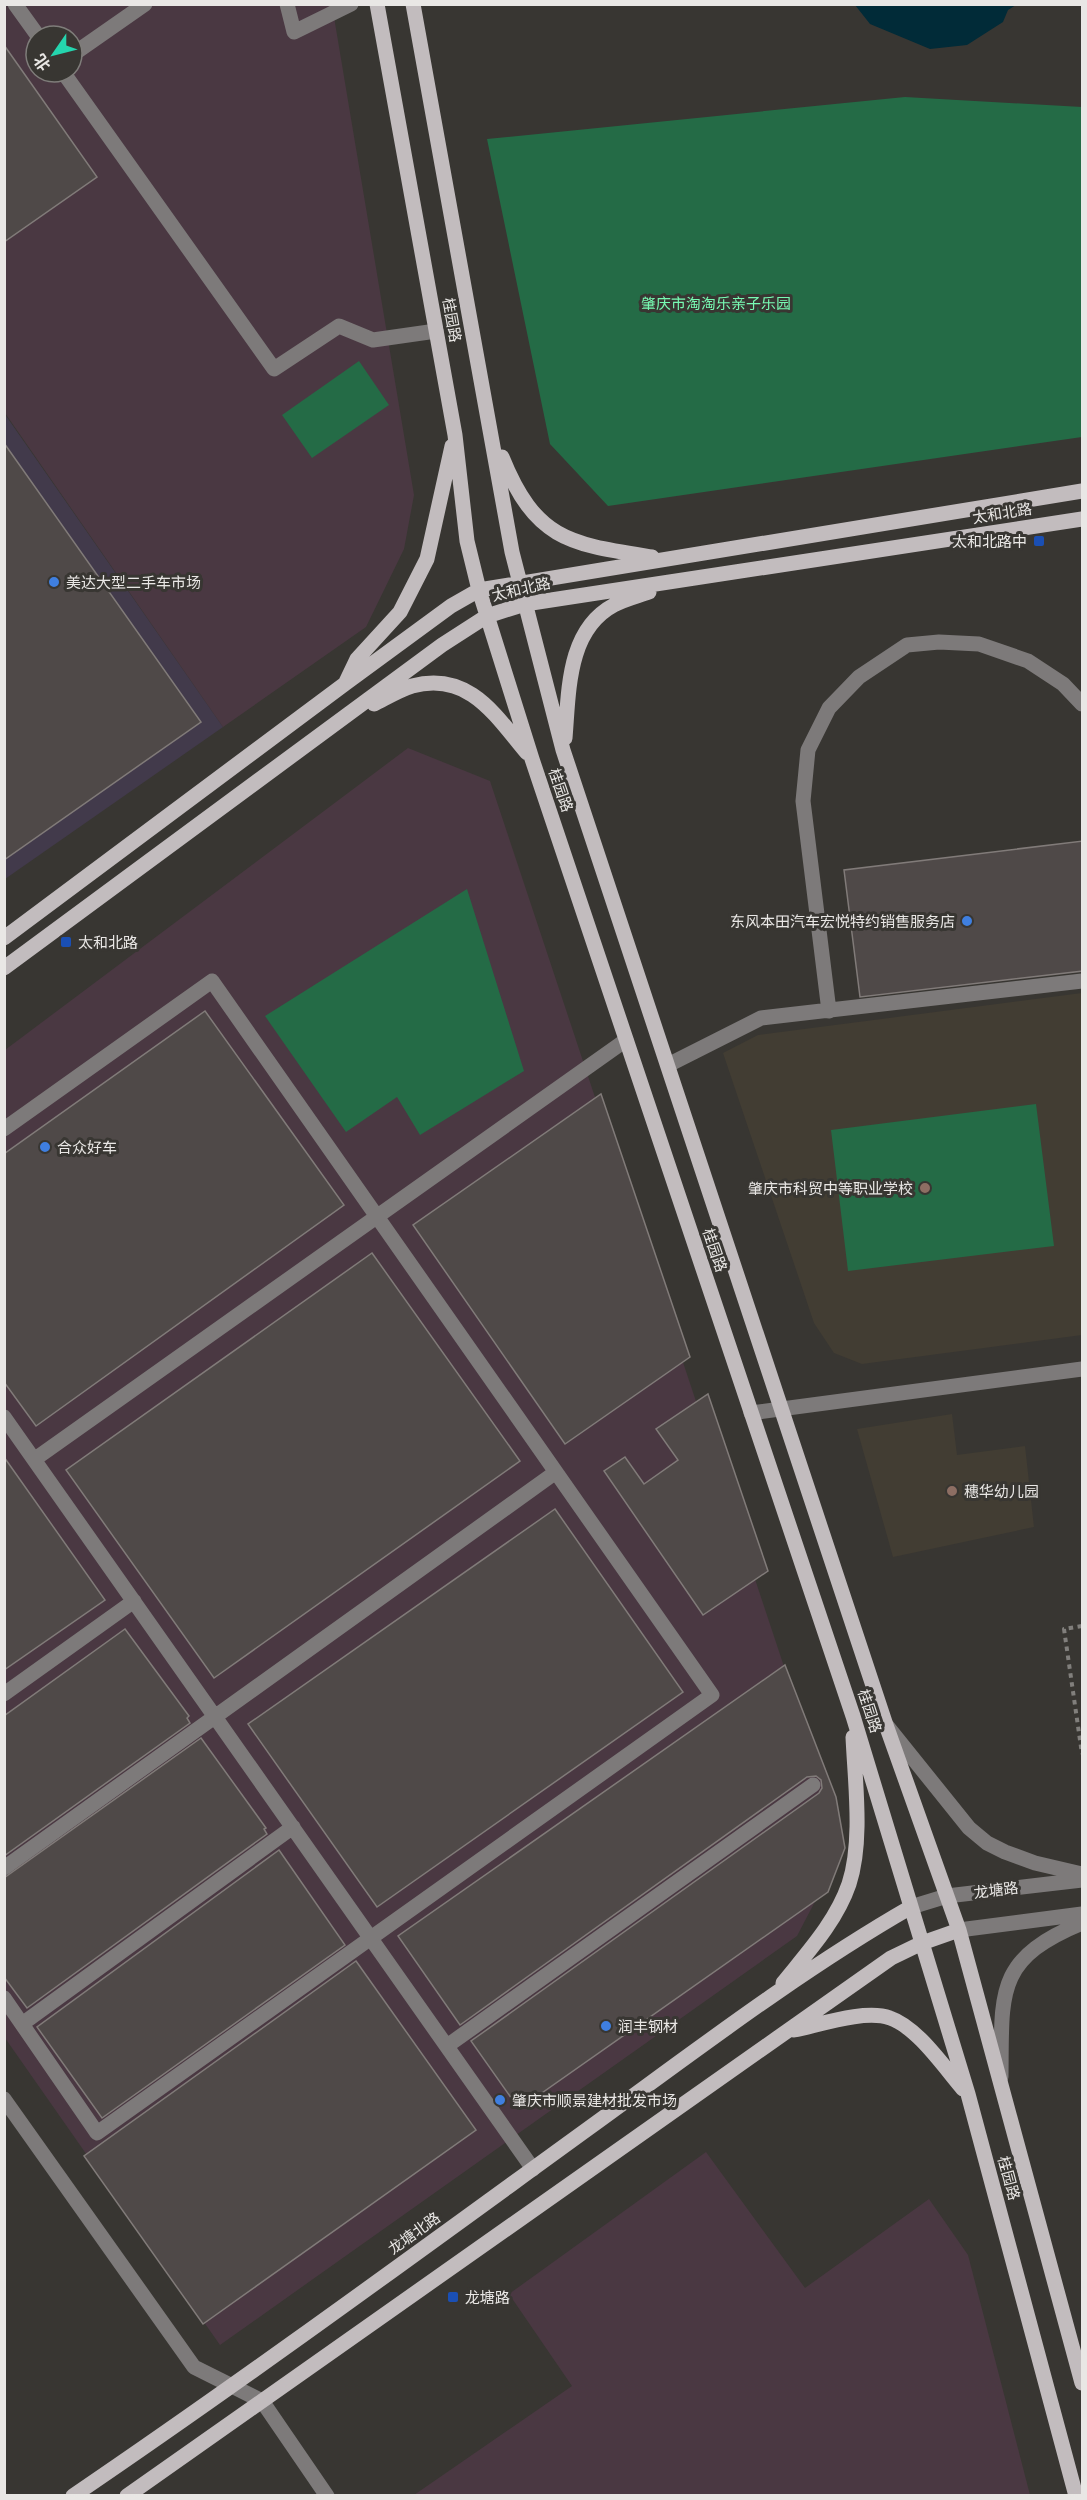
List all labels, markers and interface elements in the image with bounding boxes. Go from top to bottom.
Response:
north arrow [24,24,84,84]
text: 北 [30,50,54,74]
park label: 肇庆市淘淘乐亲子乐园 [641,295,791,312]
street label: 桂园路 [440,296,464,344]
street label: 太和北路 [971,500,1033,526]
place label: 太和北路中 [952,533,1027,550]
marker: 太和北路中 [1032,534,1046,548]
place label: 美达大型二手车市场 [66,574,201,591]
street label: 太和北路 [490,574,552,604]
marker: 美达大型二手车市场 [47,575,61,589]
street label: 桂园路 [546,766,576,814]
place label: 东风本田汽车宏悦特约销售服务店 [730,913,955,930]
marker: 东风本田汽车宏悦特约销售服务店 [960,914,974,928]
place label: 太和北路 [78,934,138,951]
marker: 太和北路 [59,935,73,949]
place label: 合众好车 [57,1139,117,1156]
marker: 合众好车 [38,1140,52,1154]
place label: 肇庆市科贸中等职业学校 [748,1180,913,1197]
marker: 肇庆市科贸中等职业学校 [918,1181,932,1195]
street label: 桂园路 [700,1226,730,1274]
place label: 穗华幼儿园 [964,1483,1039,1500]
marker: 穗华幼儿园 [945,1484,959,1498]
street label: 桂园路 [855,1687,885,1735]
street label: 龙塘路 [973,1879,1019,1901]
place label: 润丰钢材 [618,2018,678,2035]
marker: 润丰钢材 [599,2019,613,2033]
place label: 肇庆市顺景建材批发市场 [512,2092,677,2109]
marker: 肇庆市顺景建材批发市场 [493,2093,507,2107]
street label: 桂园路 [995,2154,1023,2202]
street label: 龙塘北路 [385,2208,443,2258]
place label: 龙塘路 [465,2289,510,2306]
marker: 龙塘路 [446,2290,460,2304]

